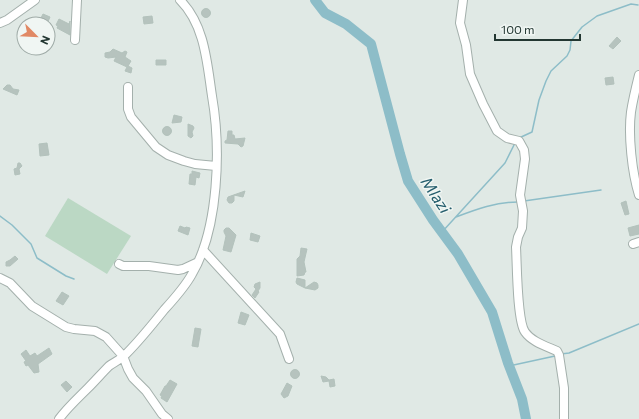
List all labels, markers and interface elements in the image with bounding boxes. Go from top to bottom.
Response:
north arrow [16,16,56,56]
scale bar [495,16,580,42]
text: 100 m [501,22,535,36]
text: N [38,34,53,47]
water label: Mlazi [417,173,456,217]

